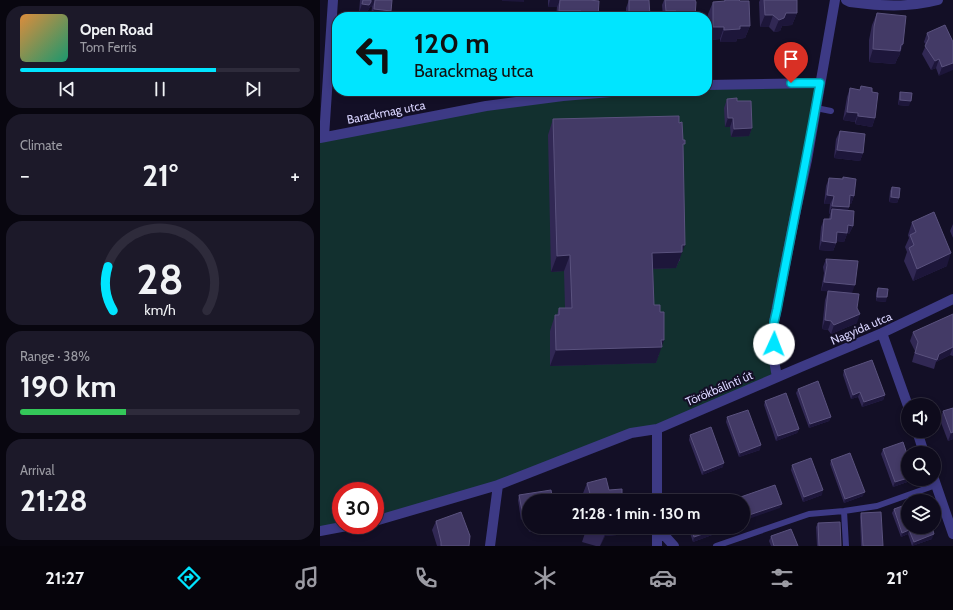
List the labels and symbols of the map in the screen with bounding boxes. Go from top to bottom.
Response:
pin [774,42,808,83]
street label: Barackmag utca [345,97,427,127]
street label: Nagyida utca [828,308,894,348]
position arrow [753,323,795,365]
street label: Törökbálinti út [683,367,755,409]
speed limit sign: 30 [332,482,384,534]

